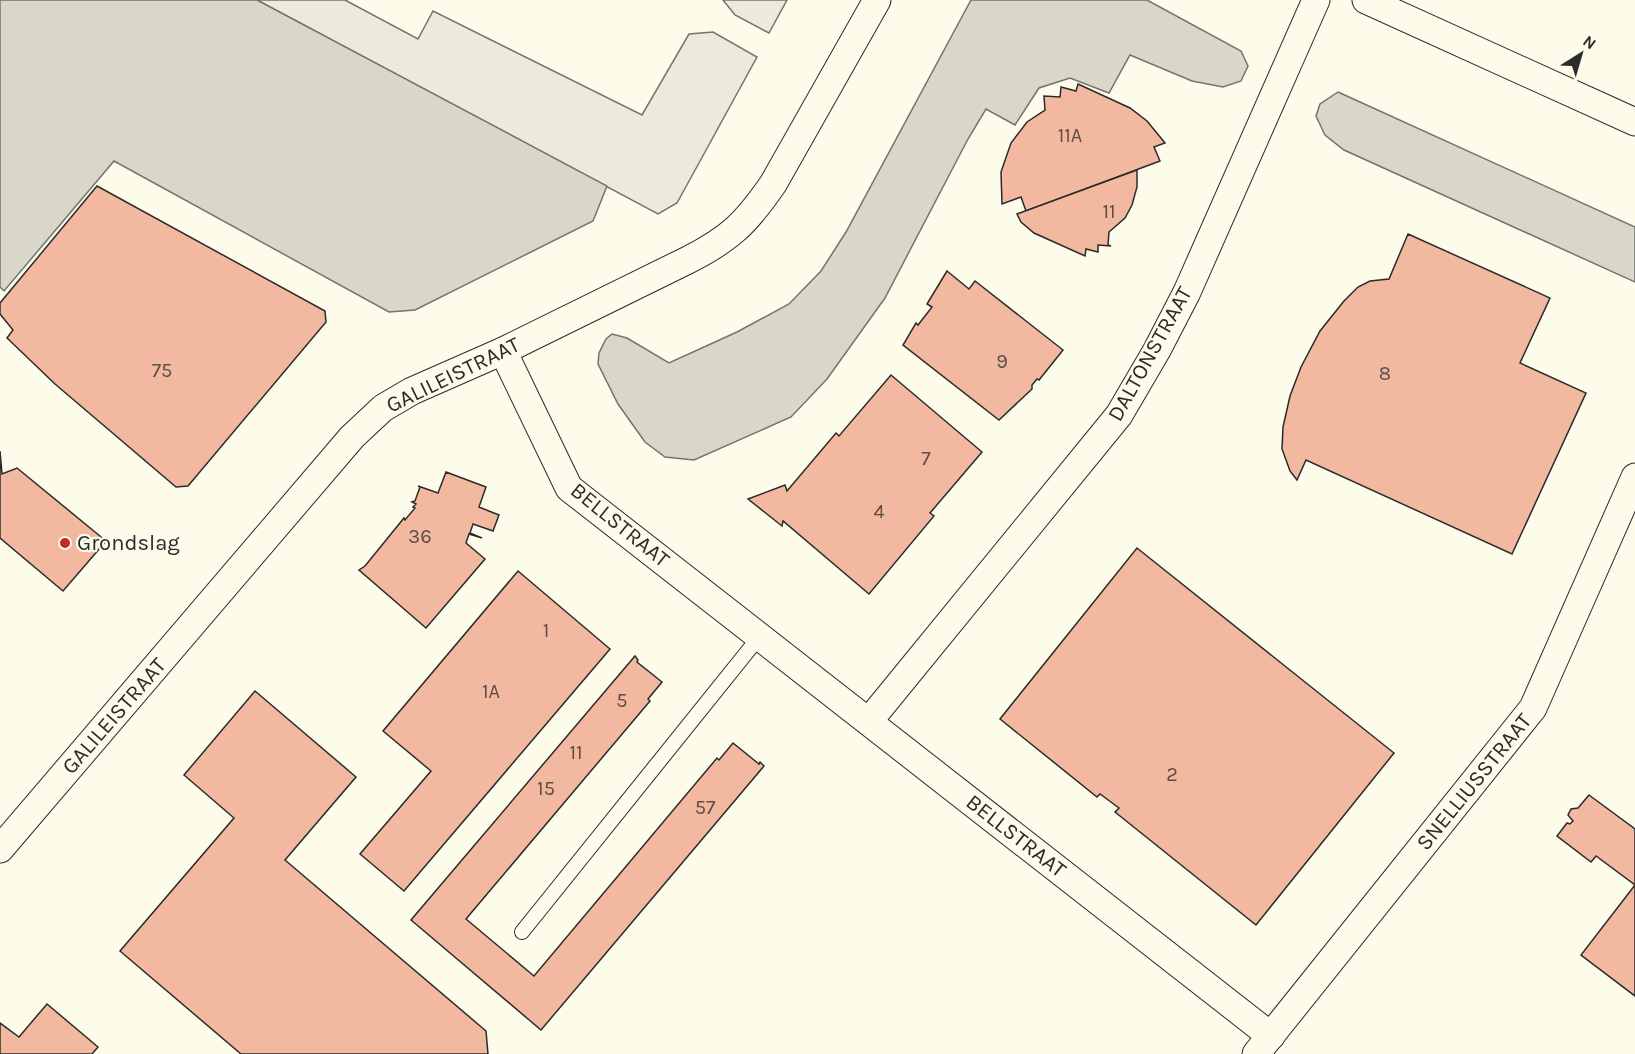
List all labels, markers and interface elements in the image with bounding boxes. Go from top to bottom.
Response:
north arrow [1551,24,1611,84]
text: N [1579,31,1600,53]
house number: 11A [1058,124,1082,147]
house number: 11 [1102,200,1116,223]
street label: DALTONSTRAAT [1102,282,1198,426]
street label: GALILEISTRAAT [382,331,524,419]
house number: 9 [996,350,1008,373]
house number: 75 [152,359,172,382]
house number: 8 [1379,362,1391,385]
house number: 7 [921,447,931,470]
street label: BELLSTRAAT [565,477,675,573]
house number: 4 [873,500,885,523]
house number: 36 [408,525,432,548]
place label: Grondslag [77,530,180,556]
marker: Grondslag [58,536,72,550]
house number: 1 [543,619,549,642]
street label: GALILEISTRAAT [57,653,171,779]
house number: 1A [482,680,500,703]
house number: 5 [616,689,628,712]
street label: SNELLIUSSTRAAT [1411,708,1537,856]
house number: 11 [569,741,583,764]
house number: 2 [1166,763,1178,786]
house number: 15 [537,777,555,800]
street label: BELLSTRAAT [961,789,1071,883]
house number: 57 [695,796,716,819]

